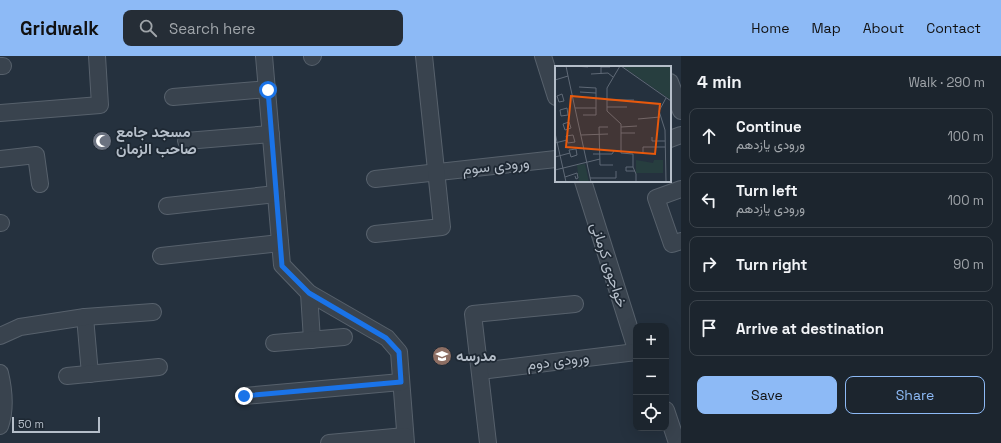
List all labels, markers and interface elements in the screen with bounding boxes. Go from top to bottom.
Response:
search box [123,10,403,46]
text: Gridwalk [20,16,99,41]
icon: search [137,17,159,39]
text: Search here [169,19,255,38]
text: Home [751,19,789,37]
text: Map [811,19,841,37]
text: About [863,19,904,37]
text: Contact [926,19,981,37]
inset map [555,66,671,182]
text: 4 min [697,71,742,93]
text: Walk · 290 m [908,74,985,91]
route start [259,81,277,99]
text: Continue [736,117,802,136]
place label: مسجد جامع صاحب الزمان [116,122,197,158]
icon: ahead [698,125,720,147]
text: 100 m [947,128,984,145]
mosque icon: مسجد جامع صاحب الزمان [91,130,113,152]
text: ورودی یازدهم [736,136,805,153]
street label: ورودی سوم [461,153,531,179]
text: Turn left [736,181,798,200]
icon: left [698,189,720,211]
text: 100 m [947,192,984,209]
text: ورودی یازدهم [736,200,805,217]
street label: خواجوی کرمانی [586,220,632,310]
icon: right [698,253,720,275]
text: Turn right [736,255,807,274]
text: 90 m [953,256,984,273]
icon: arrive [698,317,720,339]
text: Arrive at destination [736,319,884,338]
map controls [633,323,669,431]
button: + [633,323,669,359]
school or university icon: مدرسه [431,345,453,367]
place label: مدرسه [456,346,497,365]
street label: ورودی دوم [526,347,590,375]
button: − [633,359,669,395]
button: Save [697,376,837,414]
button: Share [845,376,985,414]
route end [235,387,253,405]
button: locate [633,395,669,431]
scale bar [12,415,100,434]
text: 50 m [18,417,44,431]

